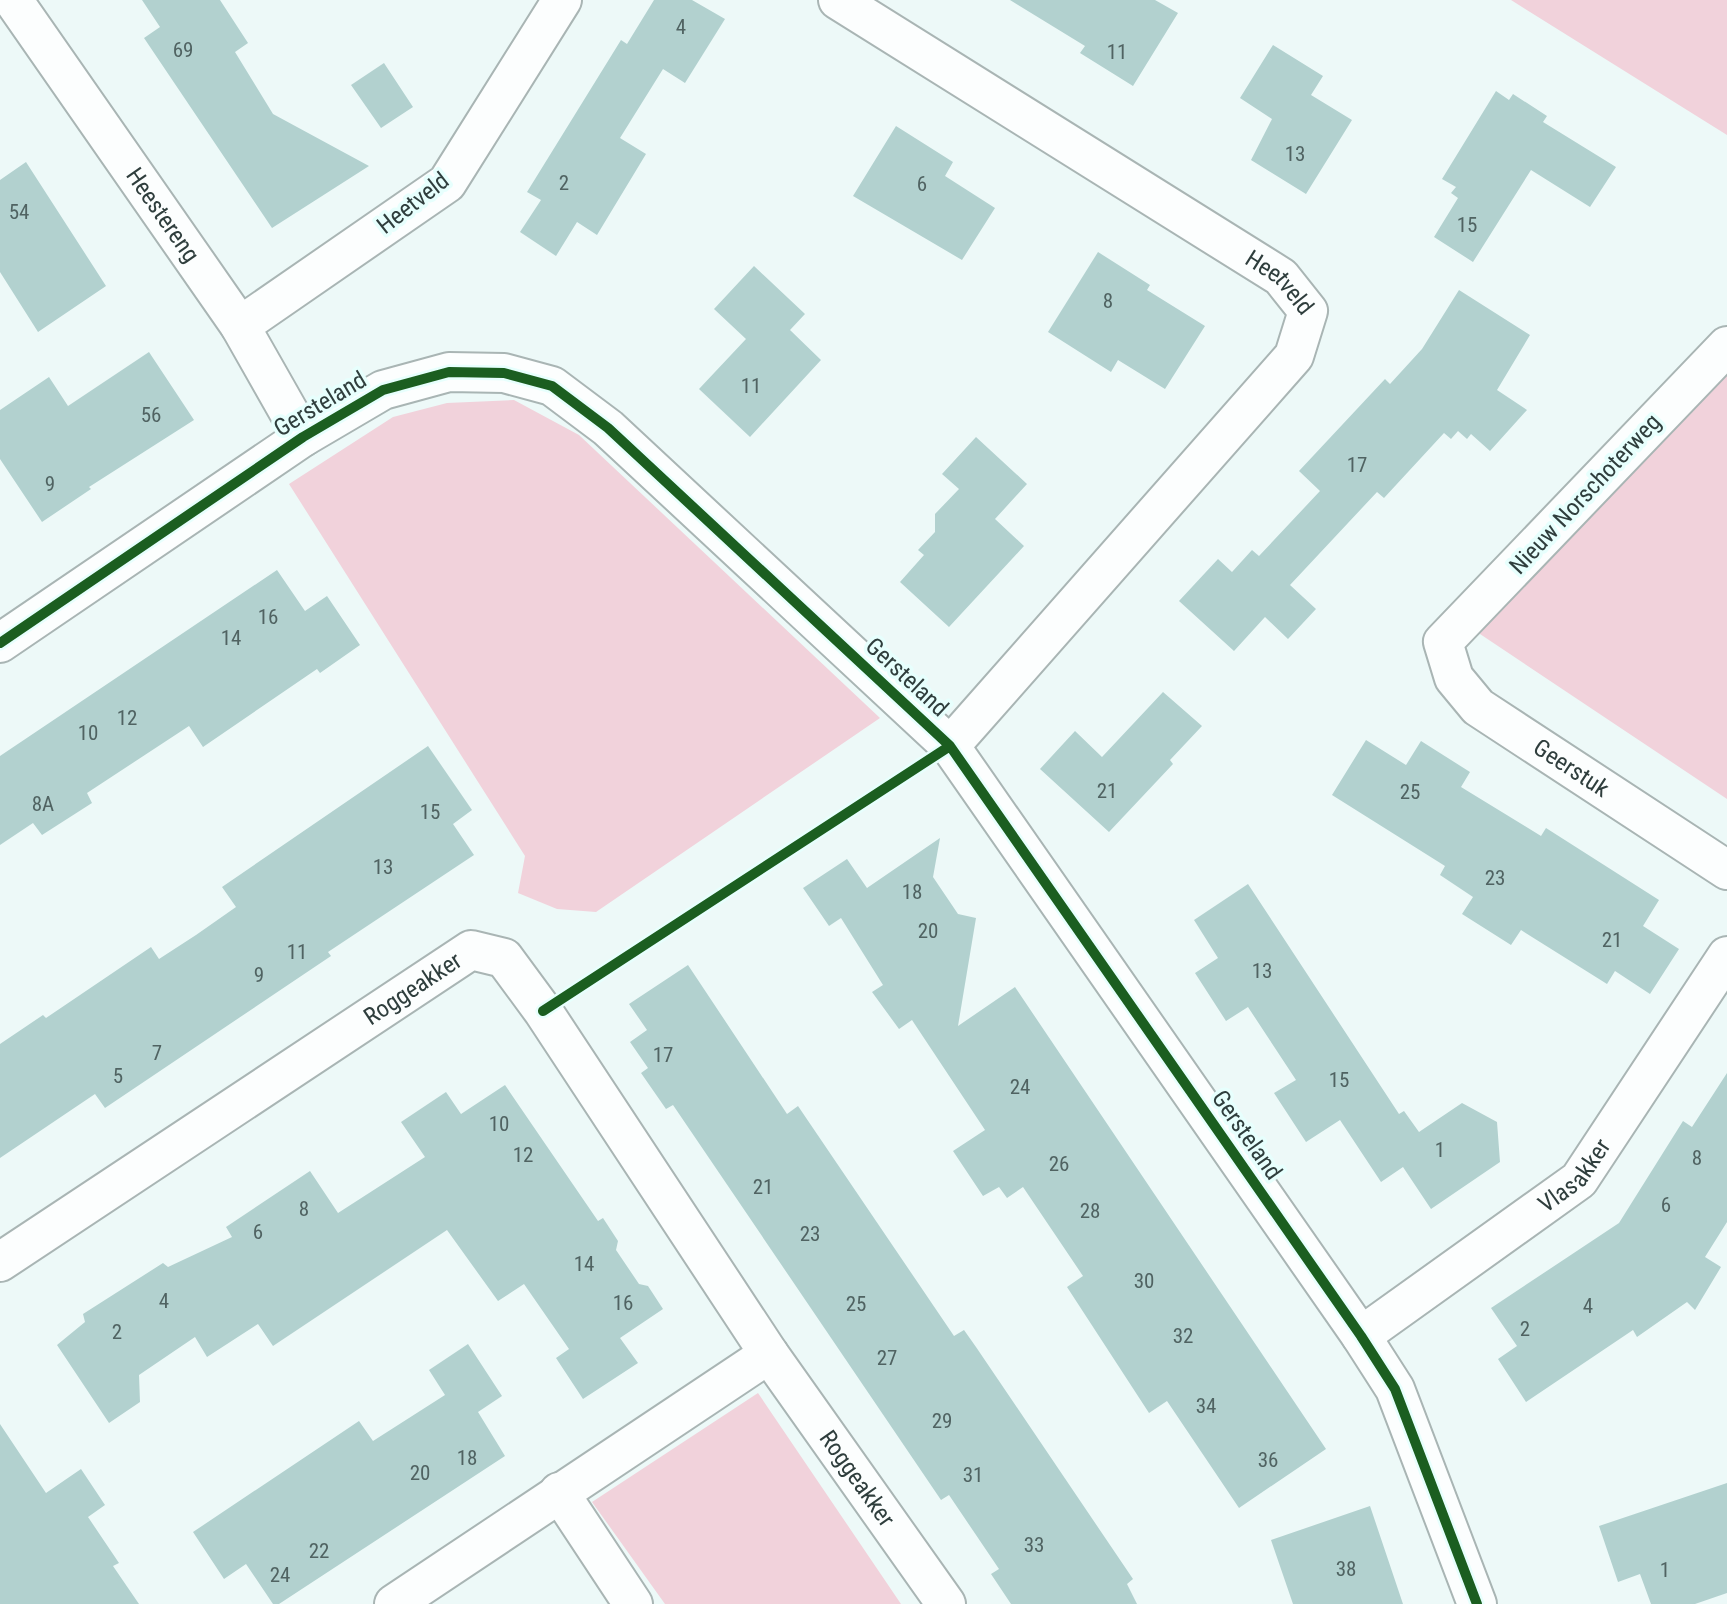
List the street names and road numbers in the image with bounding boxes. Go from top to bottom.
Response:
street label: Heestereng [120,162,205,268]
street label: Heetveld [372,166,454,240]
street label: Heetveld [1240,244,1319,320]
street label: Gersteland [269,366,371,442]
street label: Nieuw Norschoterweg [1504,408,1666,580]
street label: Gersteland [860,632,954,722]
street label: Geerstuk [1528,733,1614,803]
street label: Roggeakker [359,946,467,1031]
street label: Gersteland [1206,1085,1288,1185]
street label: Vlasakker [1533,1134,1616,1218]
street label: Roggeakker [814,1425,901,1532]

